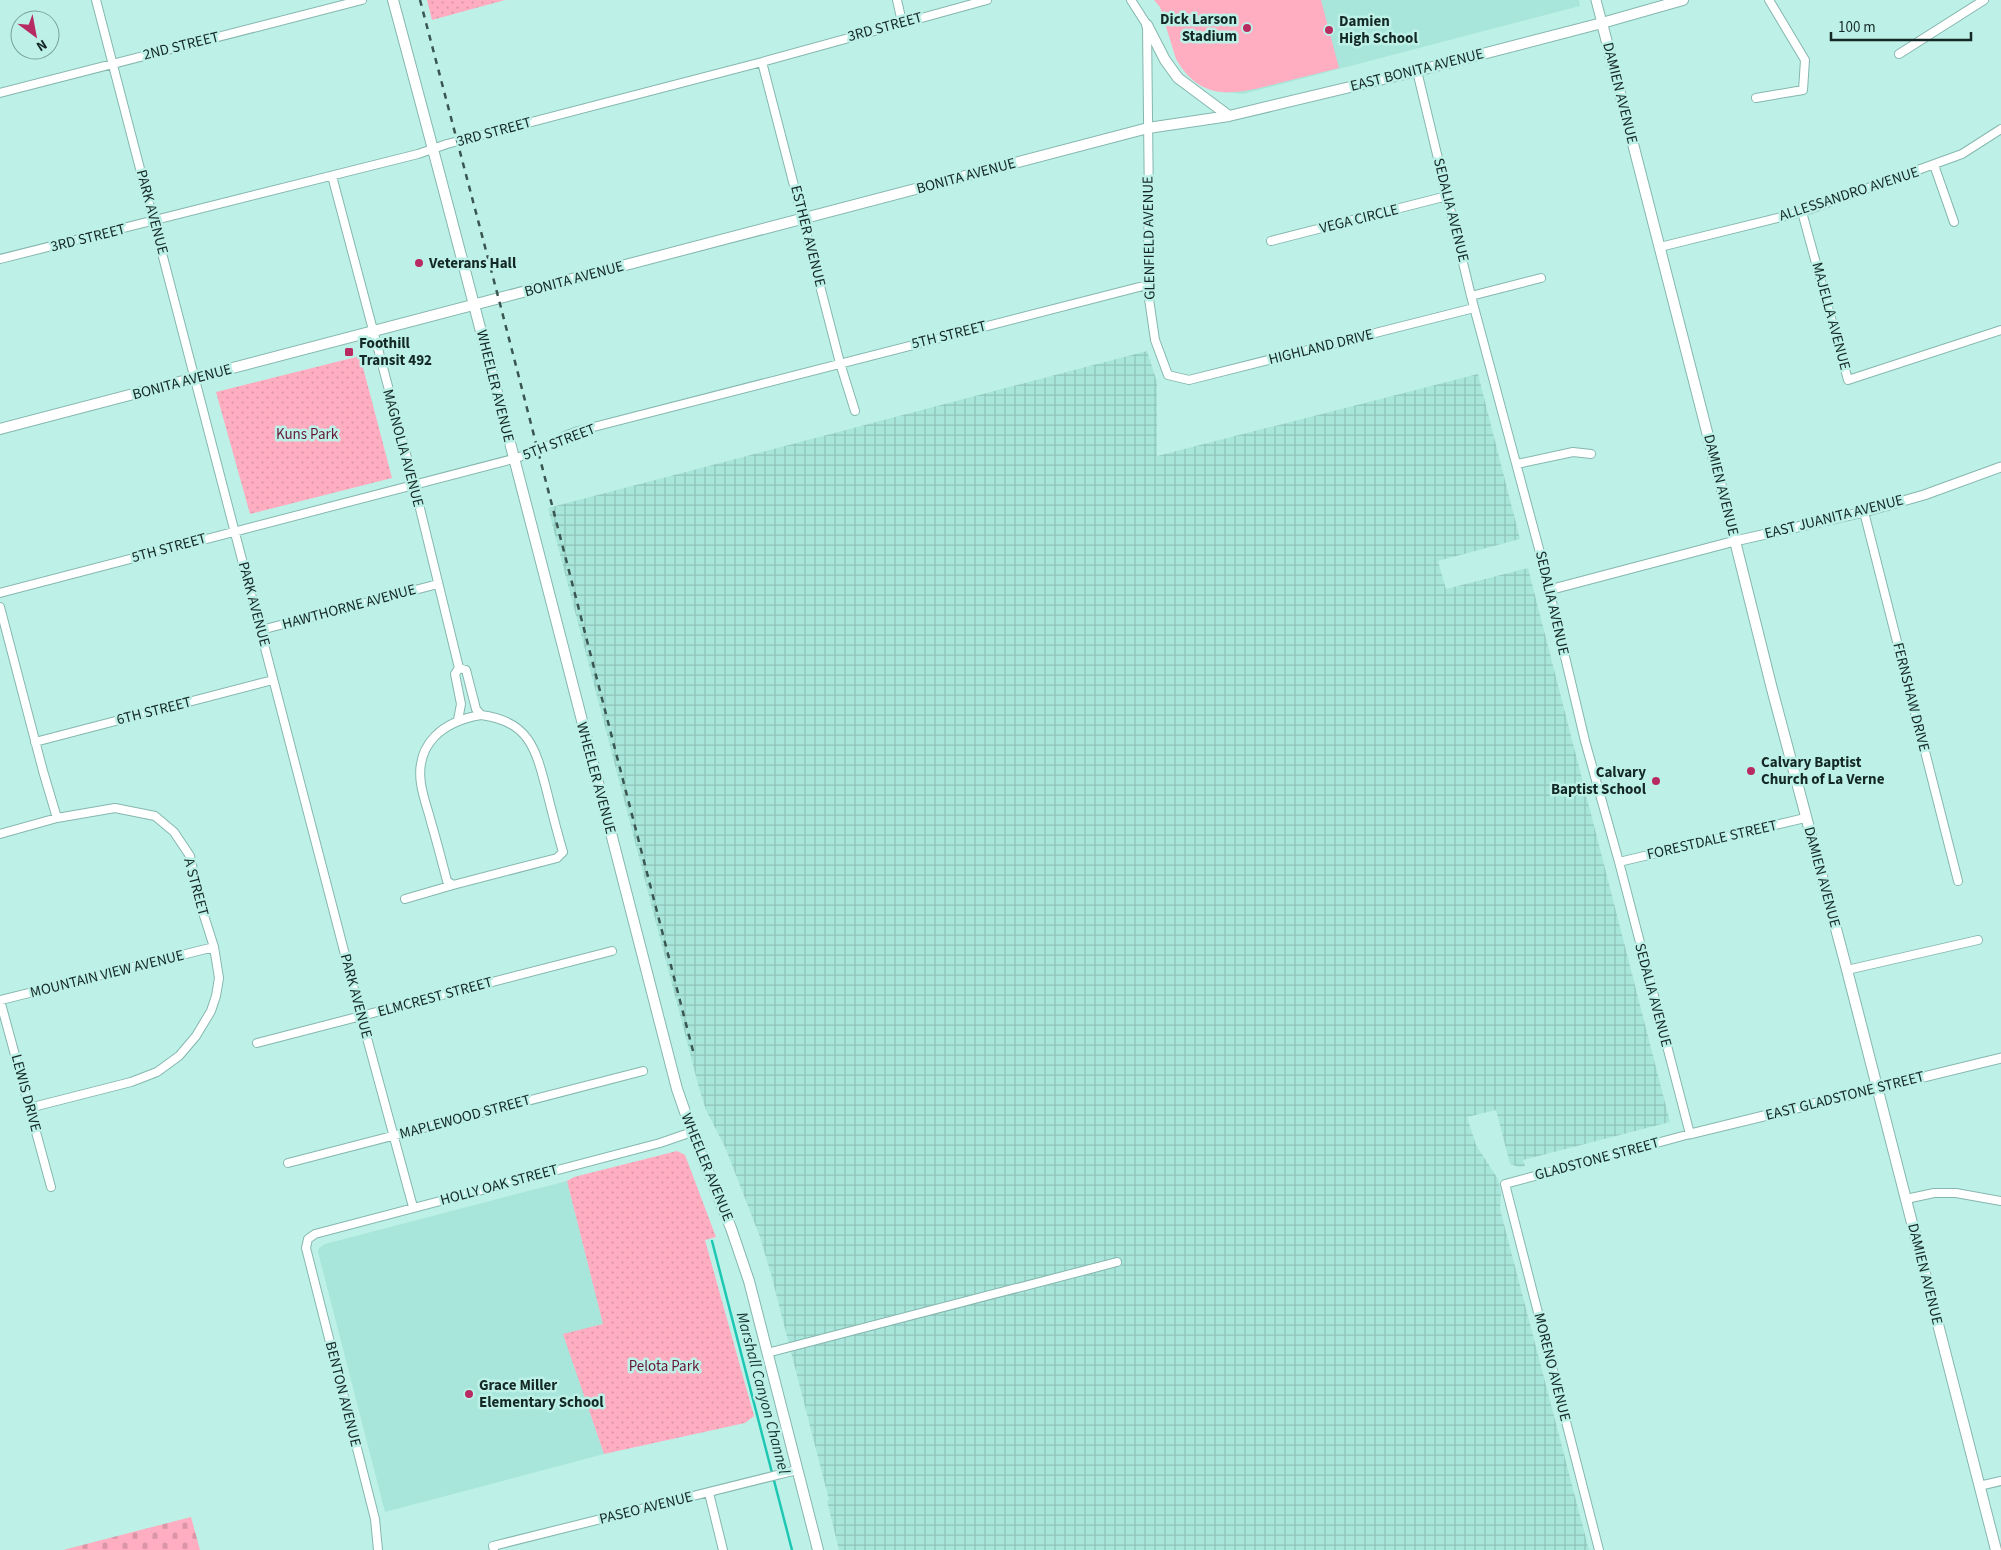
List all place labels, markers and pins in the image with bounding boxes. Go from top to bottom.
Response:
place label: Dick Larson Stadium [1160,9,1237,47]
place label: Damien High School [1339,11,1418,49]
marker: Dick Larson Stadium [1241,22,1253,34]
marker: Damien High School [1323,24,1335,36]
place label: Veterans Hall [428,253,517,274]
marker: Veterans Hall [413,257,425,269]
place label: Foothill Transit 492 [359,333,432,371]
marker: Foothill Transit 492 [343,346,355,358]
place label: Calvary Baptist Church of La Verne [1761,752,1885,790]
place label: Calvary Baptist School [1551,762,1647,800]
marker: Calvary Baptist Church of La Verne [1745,765,1757,777]
marker: Calvary Baptist School [1650,775,1662,787]
place label: Grace Miller Elementary School [479,1375,604,1413]
marker: Grace Miller Elementary School [463,1388,475,1400]

